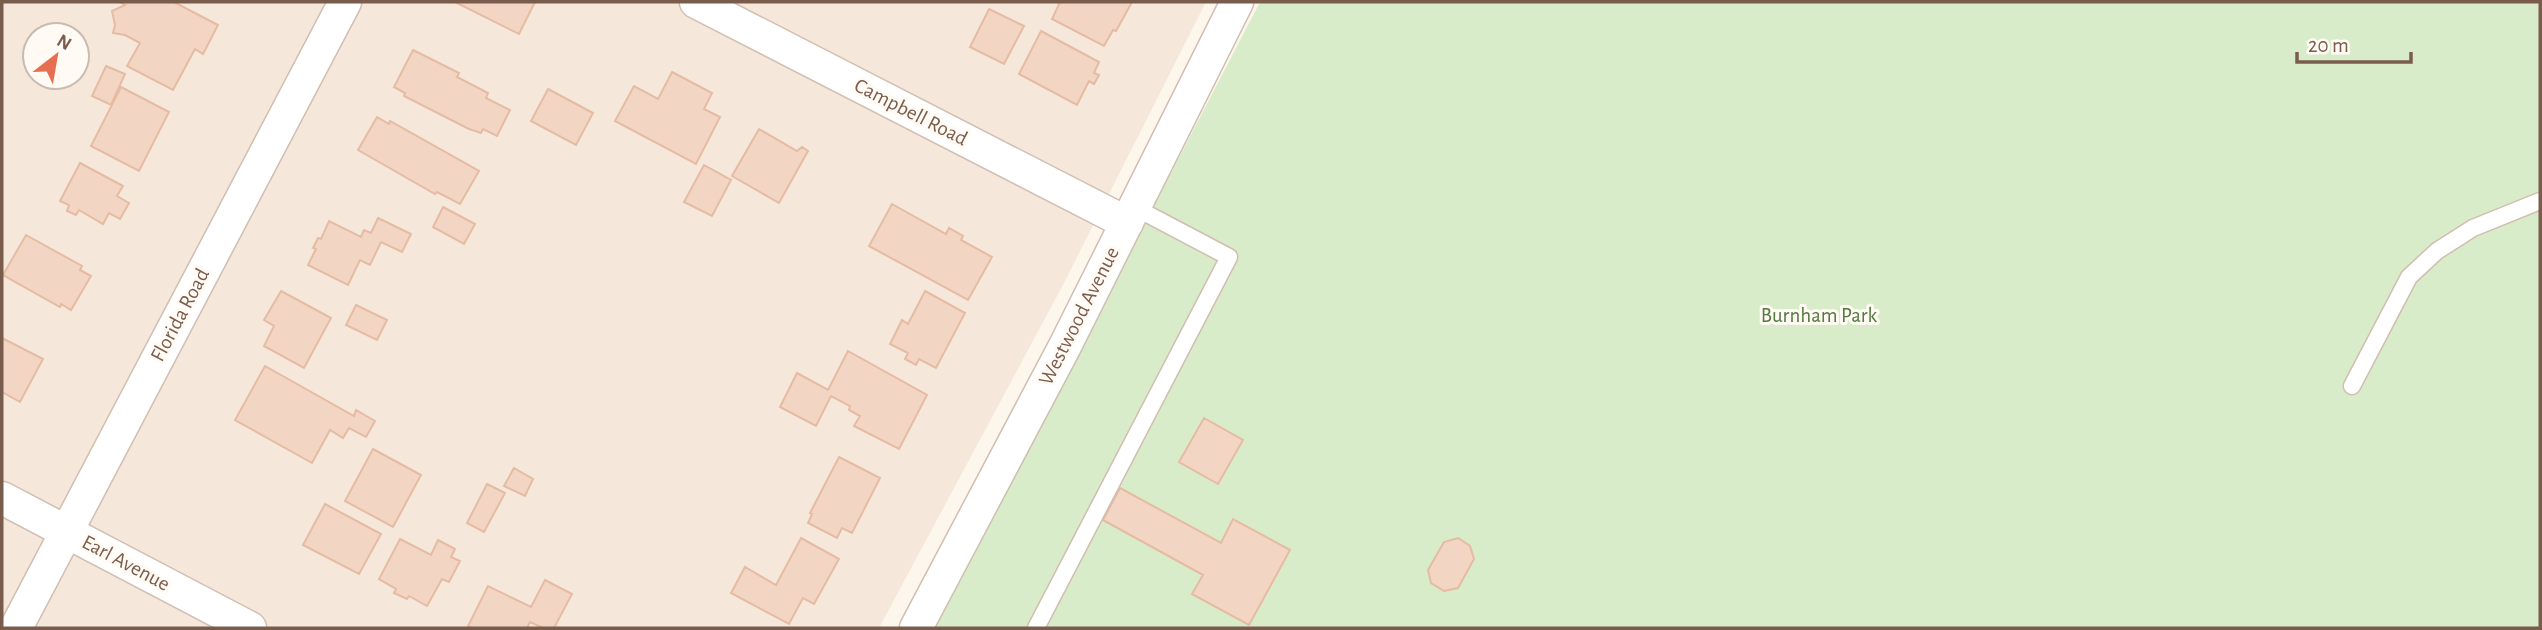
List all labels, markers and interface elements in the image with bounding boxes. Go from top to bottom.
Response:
north arrow [21,21,91,91]
scale bar [2297,21,2411,65]
text: N [53,31,75,54]
text: 20 m [2308,35,2349,56]
street label: Campbell Road [851,75,971,150]
street label: Westwood Avenue [1035,244,1123,388]
street label: Florida Road [147,265,213,365]
park label: Burnham Park [1761,305,1878,326]
street label: Earl Avenue [79,531,173,595]

